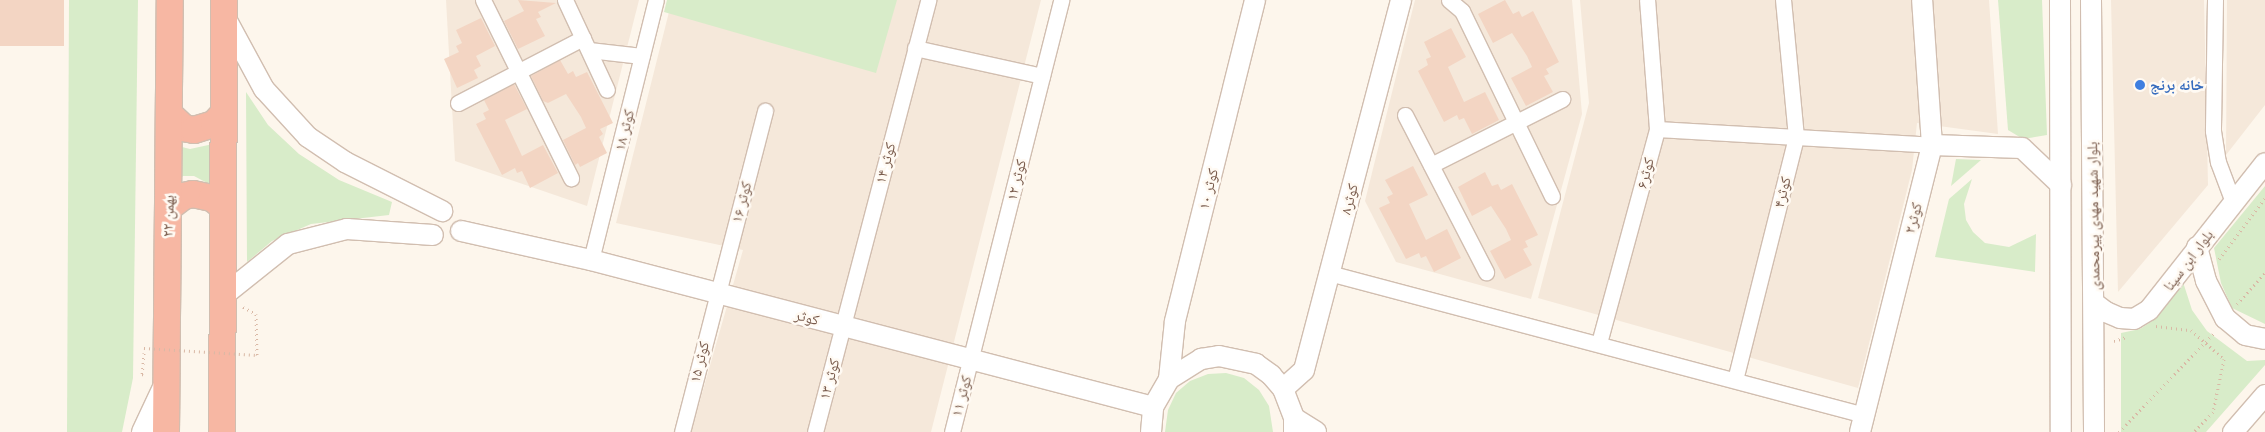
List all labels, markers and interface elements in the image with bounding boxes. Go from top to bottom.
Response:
place label: خانه برنج [2150,76,2204,94]
marker: خانه برنج [2134,79,2146,91]
street label: کوثر ۱۸ [610,108,638,152]
street label: کوثر ۱۴ [871,140,899,186]
street label: بلوار شهید مهدی پیرمحمدی [2083,141,2103,291]
street label: کوثر۶ [1632,156,1658,190]
street label: کوثر ۱۲ [1002,158,1030,202]
street label: کوثر ۱۰ [1194,167,1222,211]
street label: کوثر۴ [1769,175,1795,209]
street label: کوثر ۱۶ [727,179,755,225]
street label: کوثر۸ [1336,182,1362,216]
street label: ۲۲ بهمن [159,195,177,237]
street label: کوثر۲ [1900,201,1926,235]
street label: بلوار ابن سینا [2159,226,2217,294]
street label: کوثر [793,305,821,329]
street label: ۱۵ کوثر [685,340,713,384]
street label: کوثر ۱۳ [815,356,843,402]
street label: کوثر ۱۱ [947,373,975,419]

